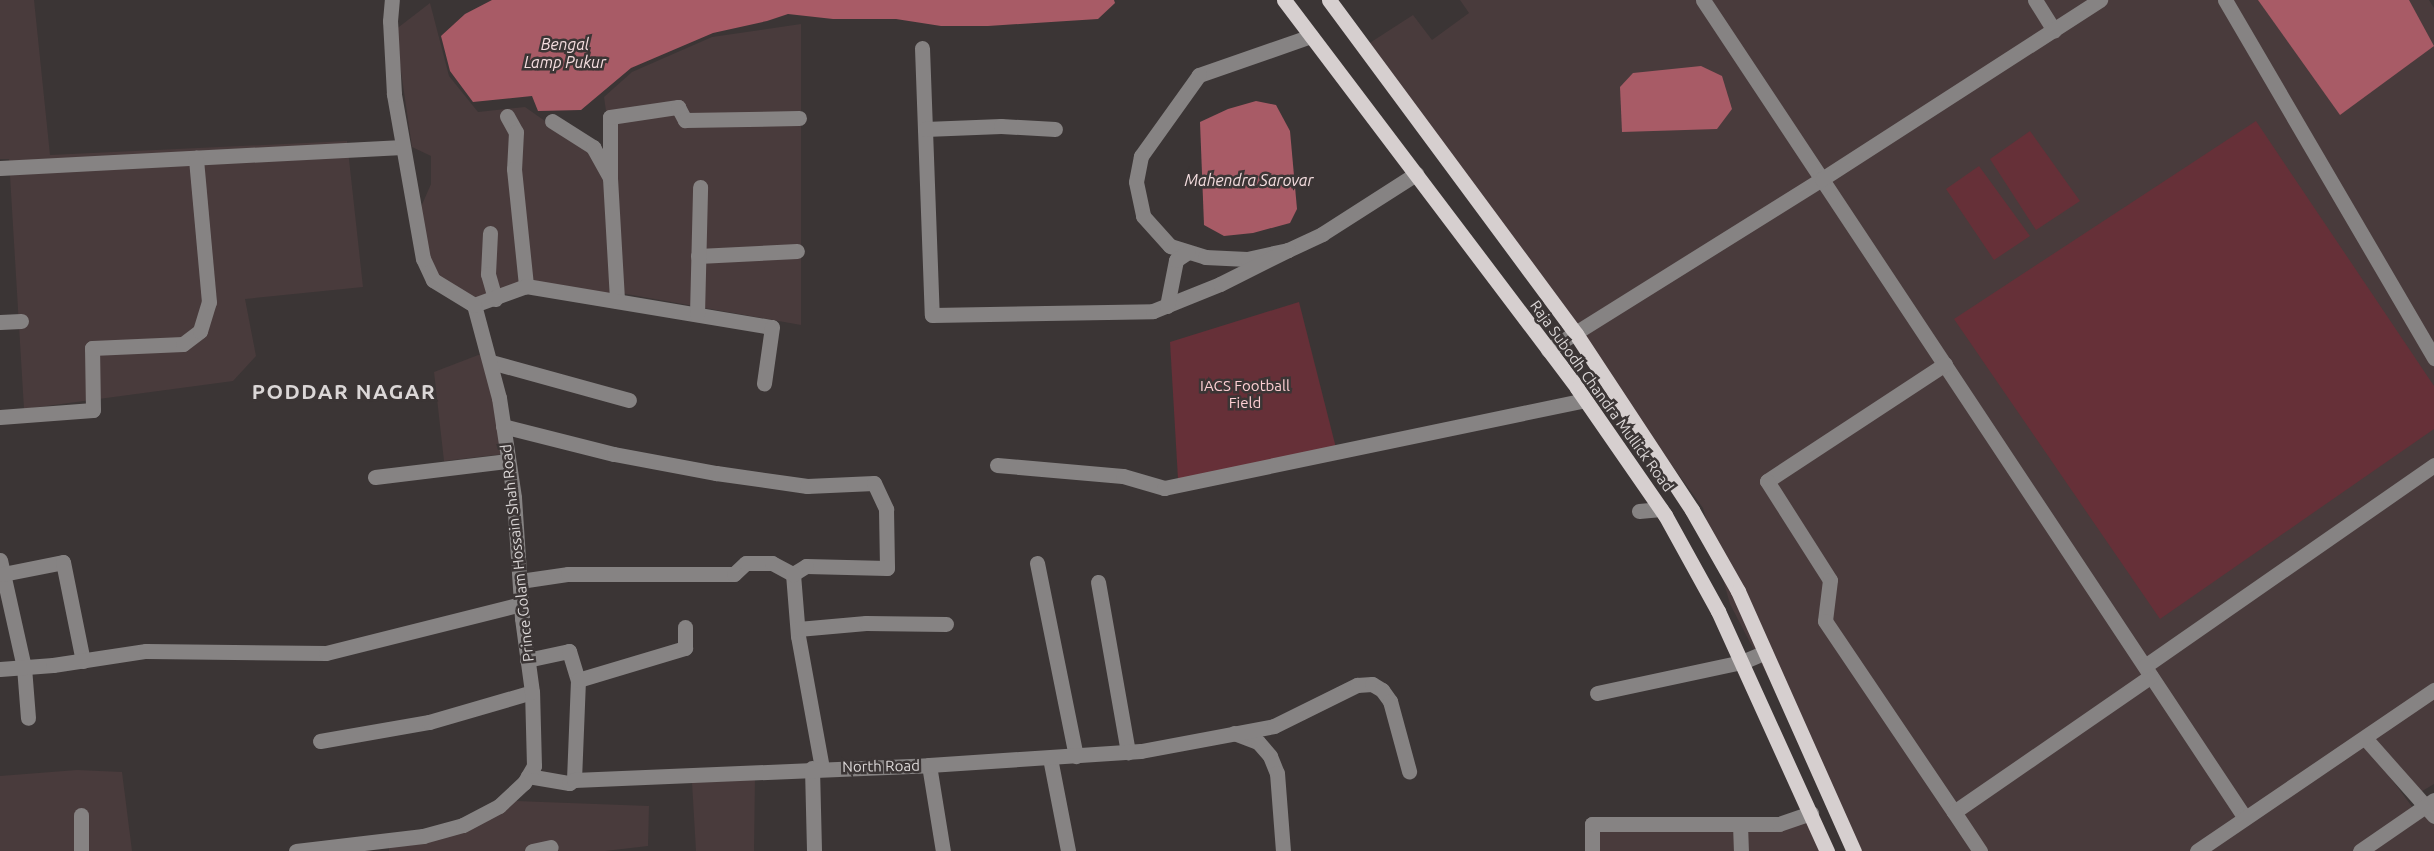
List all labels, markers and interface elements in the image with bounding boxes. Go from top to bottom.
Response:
water label: Bengal Lamp Pukur [524,34,606,72]
water label: Mahendra Sarovar [1184,170,1314,190]
street label: Raja Subodh Chandra Mullick Road [1527,297,1677,495]
park label: IACS Football Field [1200,376,1290,411]
district label: PODDAR NAGAR [252,378,436,404]
street label: Prince Golam Hossain Shah Road [497,443,537,663]
street label: North Road [842,756,920,776]

